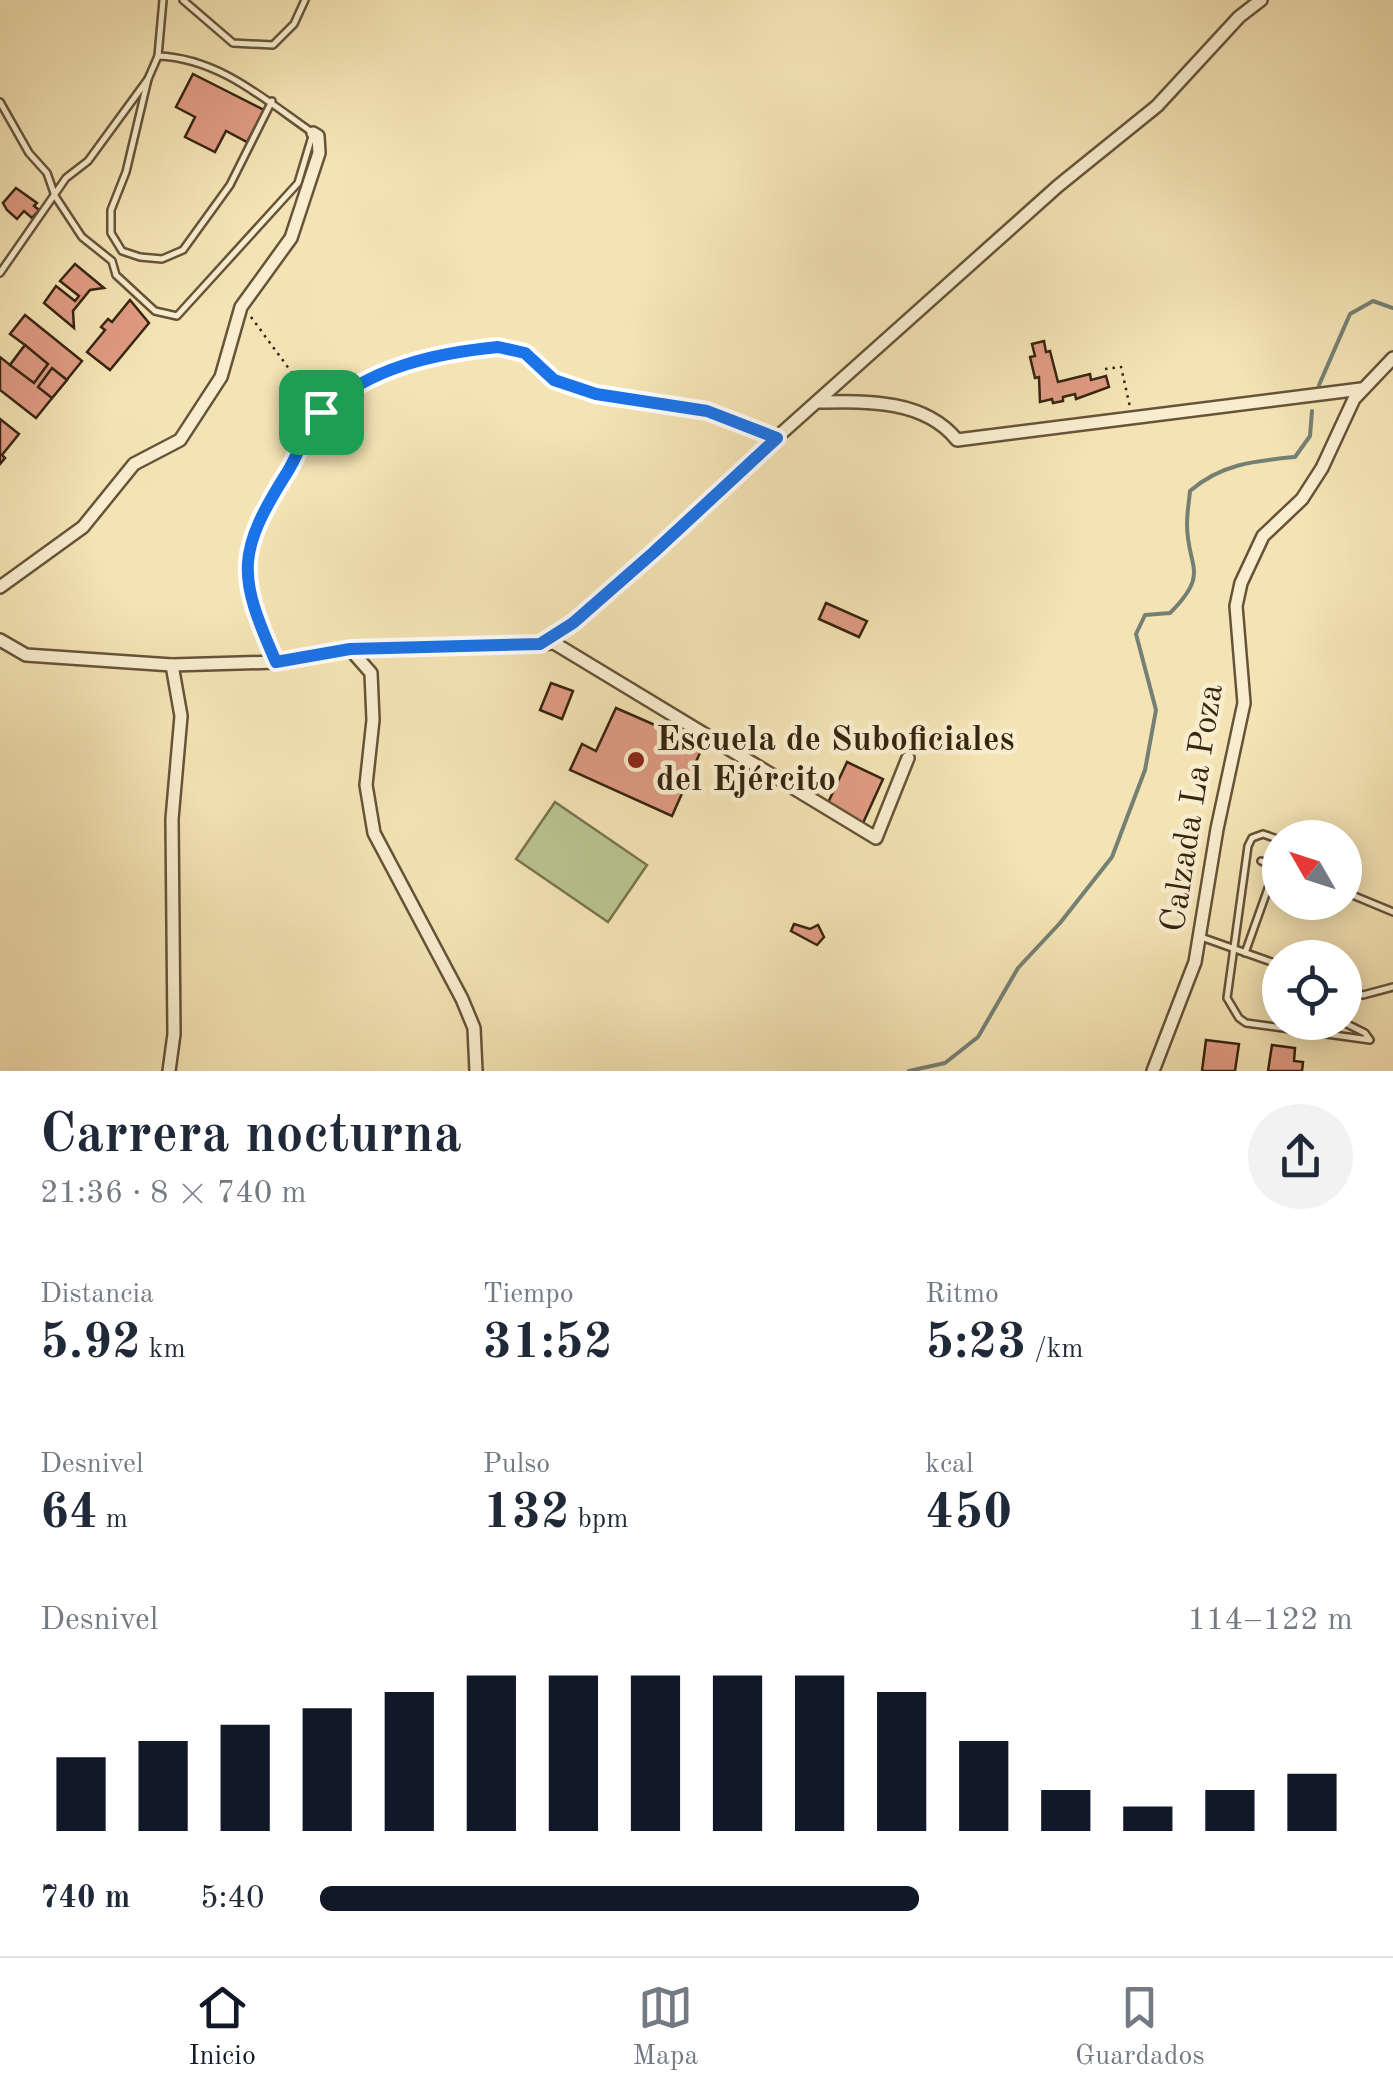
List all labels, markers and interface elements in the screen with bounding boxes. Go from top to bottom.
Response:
pin [279,370,364,455]
icon: arrive [294,385,349,440]
street label: Calzada La Poza [1156,681,1230,935]
place label: Escuela de Suboficiales del Ejército [656,723,1014,798]
marker: Escuela de Suboficiales del Ejército [625,749,647,771]
north arrow [1262,820,1362,920]
map controls [1262,820,1362,1040]
button: locate [1262,940,1362,1040]
button: share [1248,1104,1353,1209]
text: Carrera nocturna [40,1109,462,1164]
text: 21:36 · 8 × 740 m [40,1178,307,1210]
text: Distancia [40,1281,154,1309]
text: Tiempo [483,1281,574,1309]
text: Ritmo [925,1281,999,1309]
text: 5.92 [40,1319,141,1369]
text: 31:52 [483,1319,613,1369]
text: 5:23 [925,1319,1026,1369]
text: km [141,1336,186,1364]
text: /km [1026,1336,1084,1364]
text: Desnivel [40,1451,144,1479]
text: Pulso [483,1451,550,1479]
text: kcal [925,1451,974,1479]
text: 64 [40,1489,98,1539]
text: 132 [483,1489,570,1539]
text: 450 [925,1489,1012,1539]
text: m [98,1506,128,1534]
text: bpm [570,1506,629,1534]
text: Desnivel [40,1605,158,1637]
text: 114–122 m [1187,1605,1353,1637]
text: 740 m [40,1883,130,1915]
text: 5:40 [200,1883,265,1915]
tab: Inicio [188,1980,256,2075]
tab: Mapa [633,1980,698,2075]
tab: Guardados [1075,1980,1205,2075]

